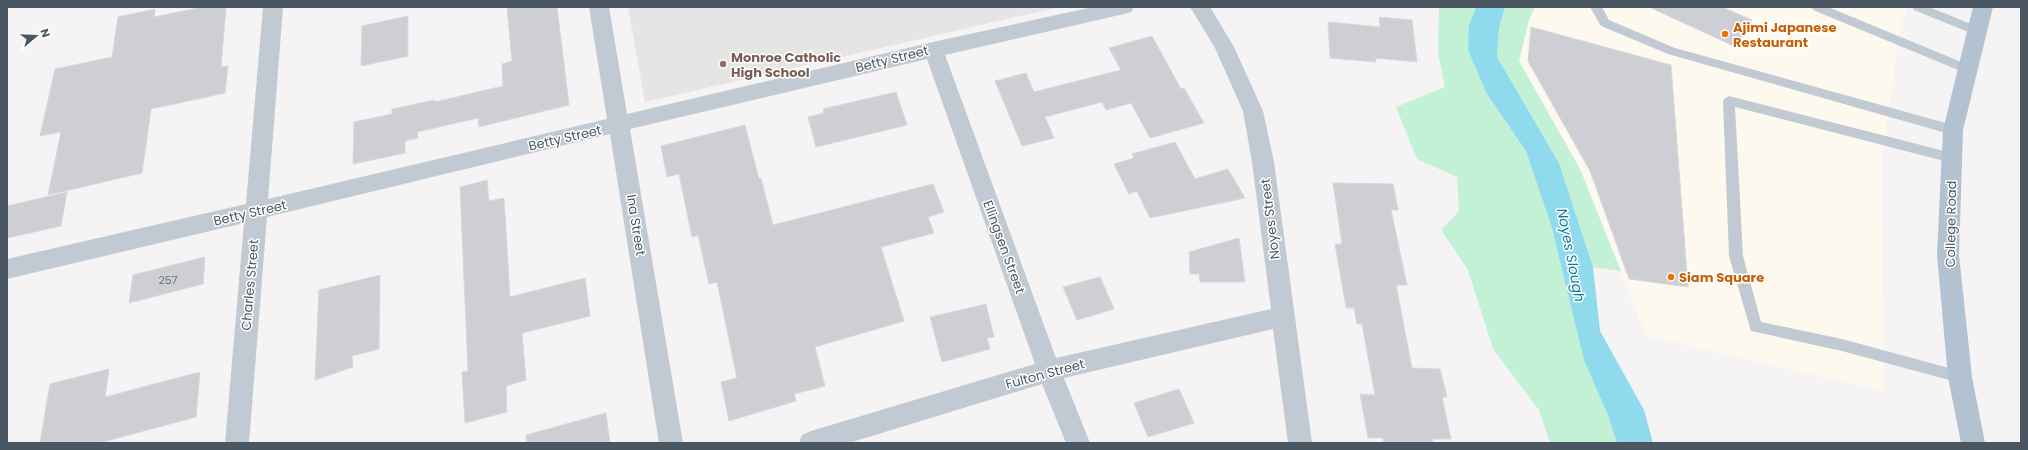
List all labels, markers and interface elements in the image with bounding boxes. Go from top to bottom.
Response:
north arrow [16,16,56,56]
place label: Ajimi Japanese Restaurant [1733,18,1837,52]
text: N [37,26,54,39]
marker: Ajimi Japanese Restaurant [1720,29,1730,39]
street label: Betty Street [854,41,931,77]
place label: Monroe Catholic High School [731,48,841,82]
marker: Monroe Catholic High School [718,59,728,69]
street label: Betty Street [527,120,604,156]
street label: Noyes Street [1256,177,1284,260]
street label: College Road [1941,180,1961,268]
street label: Ina Street [622,193,650,257]
street label: Betty Street [212,195,289,231]
street label: Ellingsen Street [978,198,1030,297]
water label: Noyes Slough [1552,207,1590,303]
street label: Charles Street [237,238,263,331]
place label: Siam Square [1679,268,1764,287]
house number: 257 [158,272,178,288]
marker: Siam Square [1666,272,1676,282]
street label: Fulton Street [1003,354,1087,394]

